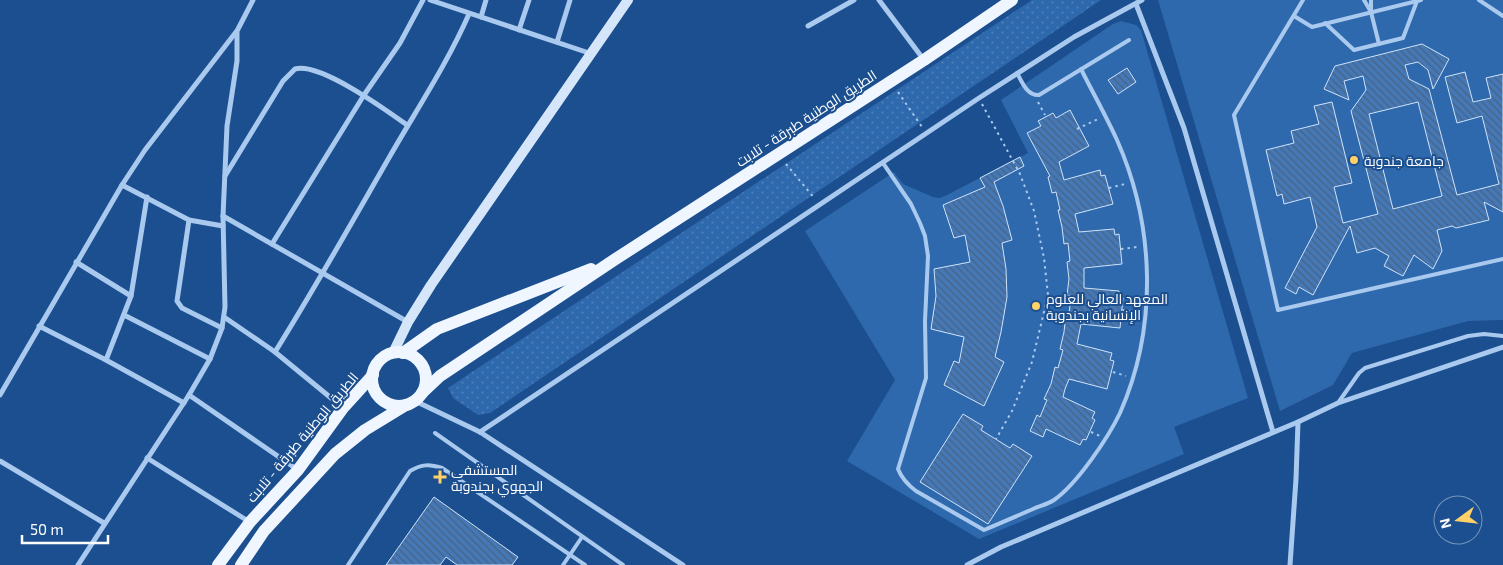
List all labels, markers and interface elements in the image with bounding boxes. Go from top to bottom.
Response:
street label: الطريق الوطنية طبرقة - تلابت [732,66,880,171]
place label: جامعة جندوبة [1364,152,1444,169]
marker: جامعة جندوبة [1348,154,1360,166]
place label: المعهد العالي للعلوم الإنسانية بجندوبة [1046,290,1168,324]
marker: المعهد العالي للعلوم الإنسانية بجندوبة [1030,300,1042,312]
street label: الطريق الوطنية طبرقة - تلابت [243,369,362,506]
place label: المستشفى الجهوي بجندوبة [451,461,543,498]
marker: المستشفى الجهوي بجندوبة [433,470,447,484]
north arrow [1433,495,1483,545]
scale bar [22,512,109,544]
text: N [1435,516,1454,531]
text: 50 m [30,520,64,538]

